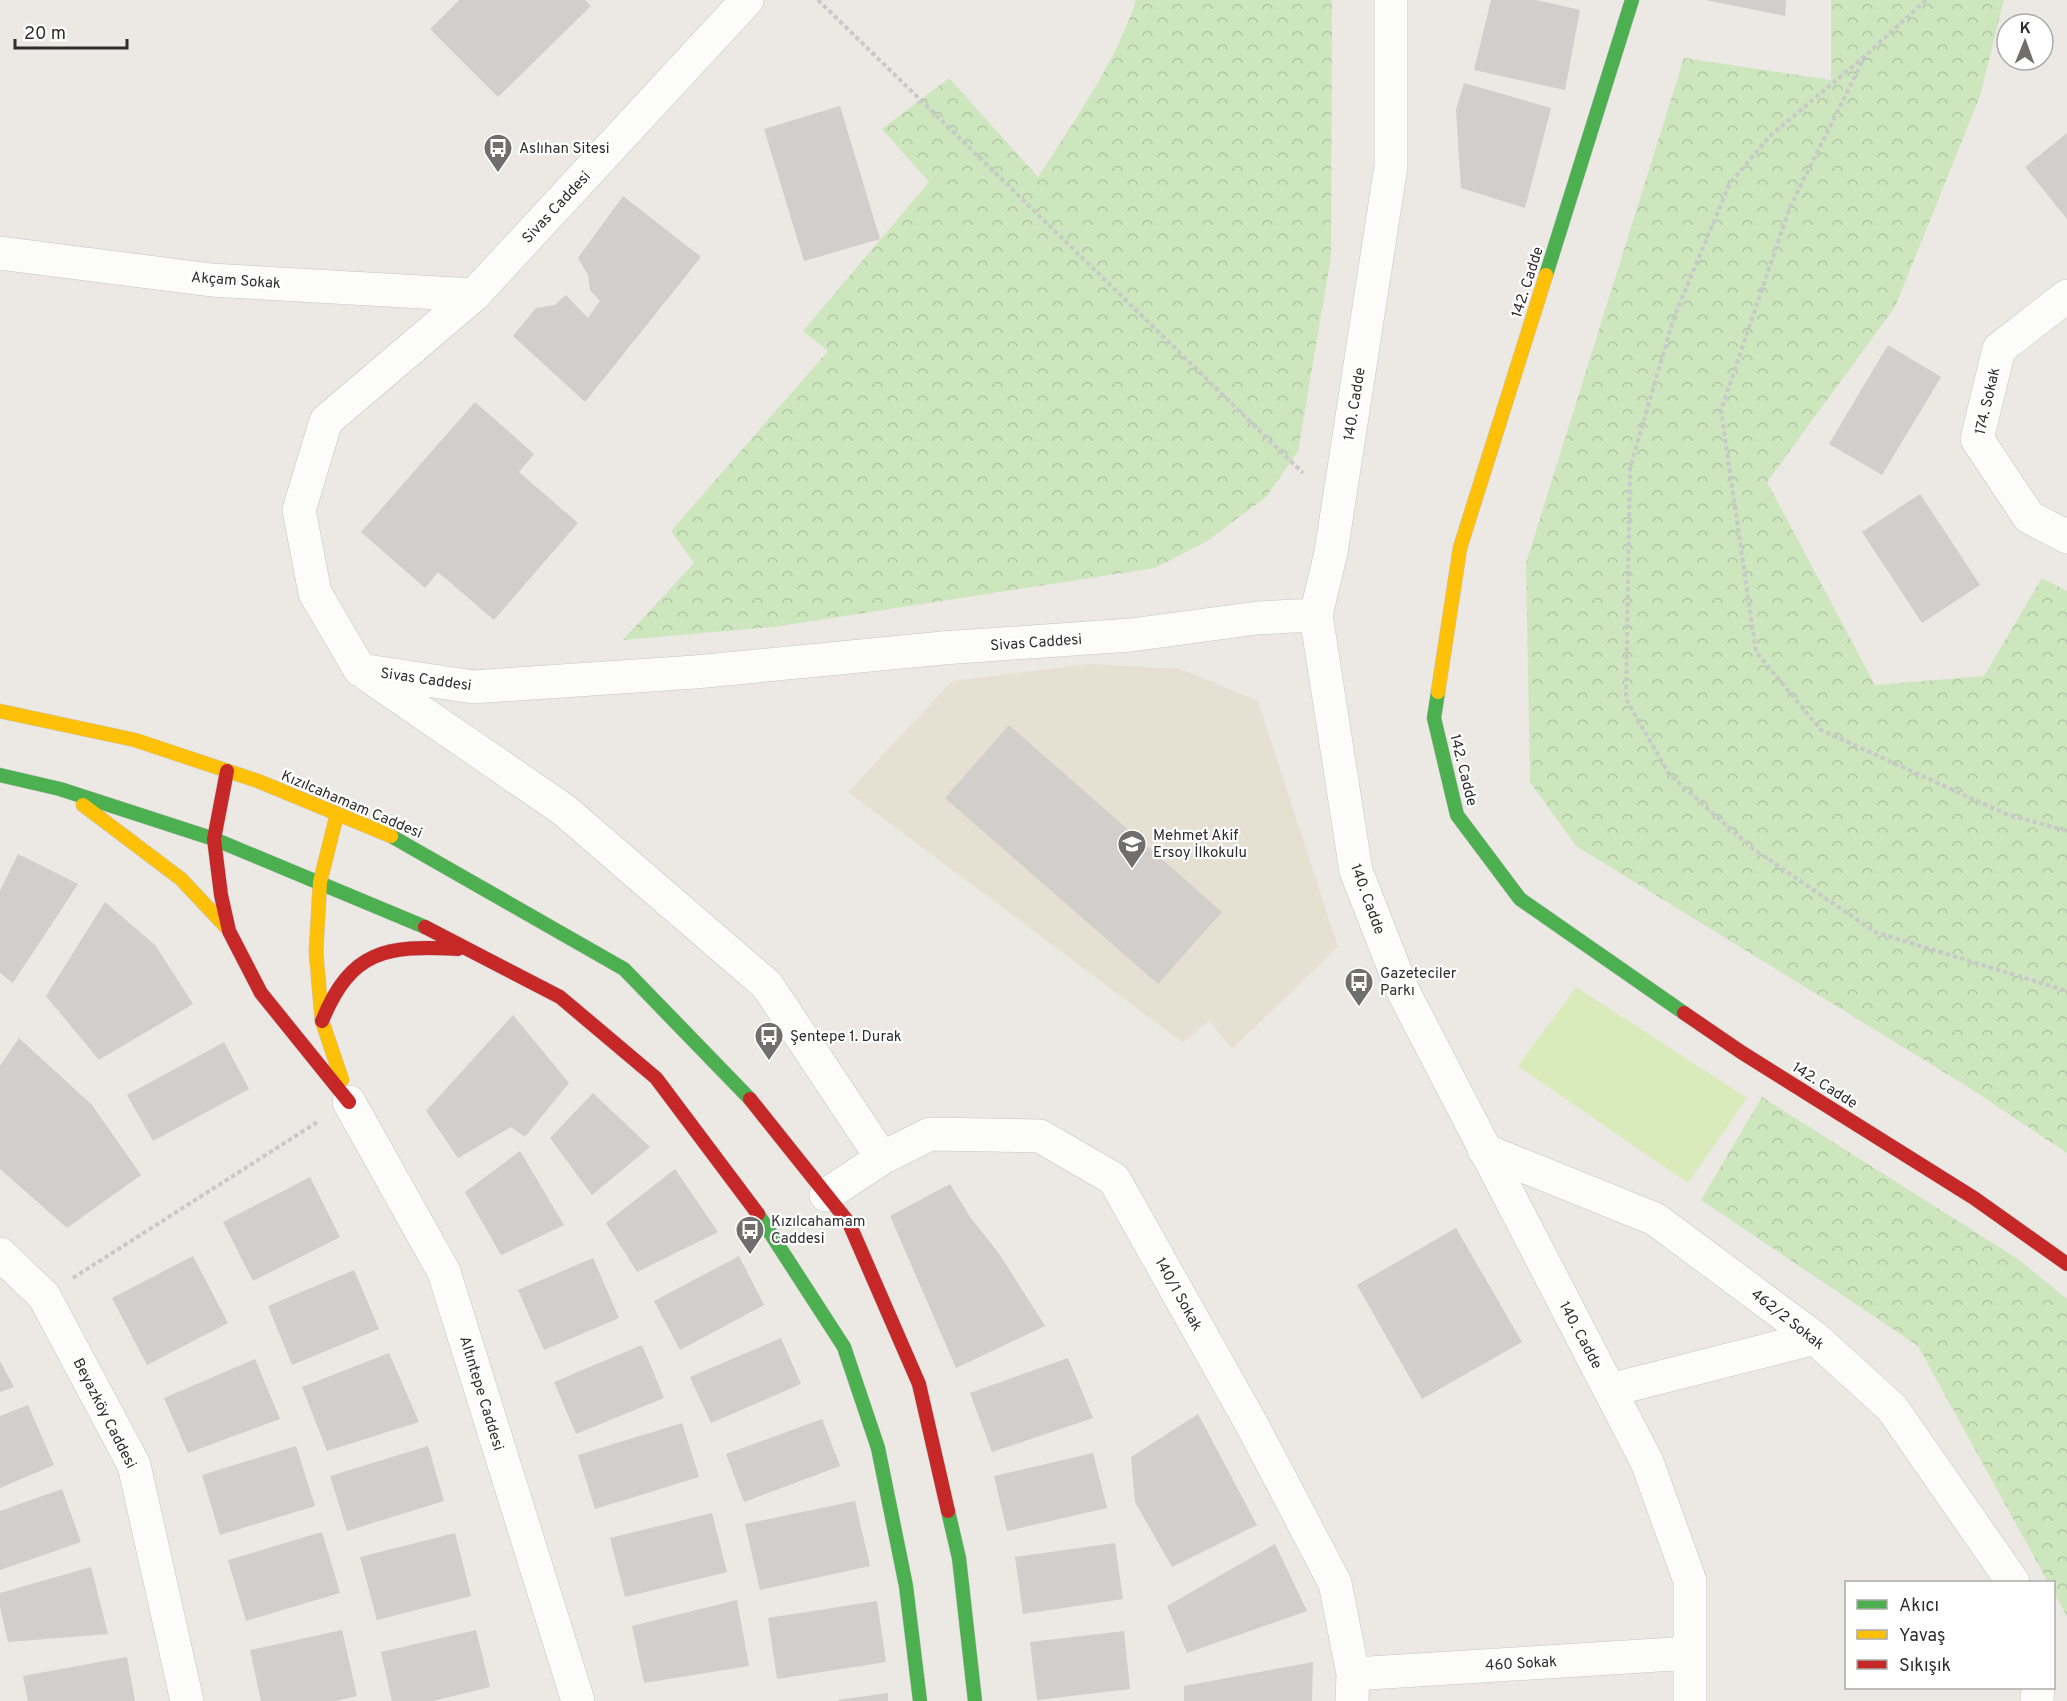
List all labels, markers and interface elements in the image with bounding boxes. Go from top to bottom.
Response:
scale bar [15,12,128,50]
north arrow [1995,12,2055,72]
text: K [2019,19,2031,39]
text: 20 m [24,23,66,46]
bus stop icon: Aslıhan Sitesi [482,132,514,174]
place label: Aslıhan Sitesi [519,140,610,159]
street label: Sivas Caddesi [519,168,595,248]
street label: 142. Cadde [1508,245,1549,320]
street label: Akçam Sokak [190,269,281,294]
street label: 140. Cadde [1340,366,1371,442]
street label: 174. Sokak [1971,366,2005,437]
street label: Sivas Caddesi [990,631,1083,656]
street label: Sivas Caddesi [379,665,473,696]
street label: 142. Cadde [1444,732,1481,808]
street label: Kızılcahamam Caddesi [278,767,425,844]
place label: Mehmet Akif Ersoy İlkokulu [1153,827,1247,863]
school or university icon: Mehmet Akif Ersoy İlkokulu [1116,828,1148,870]
street label: 140. Cadde [1345,862,1388,937]
place label: Gazeteciler Parkı [1380,965,1457,1001]
bus stop icon: Gazeteciler Parkı [1343,966,1375,1008]
bus stop icon: Şentepe 1. Durak [753,1020,785,1062]
place label: Şentepe 1. Durak [790,1028,902,1047]
street label: 142. Cadde [1788,1059,1860,1114]
place label: Kızılcahamam Caddesi [771,1213,865,1249]
bus stop icon: Kızılcahamam Caddesi [734,1214,766,1256]
street label: 140/1 Sokak [1150,1255,1206,1335]
street label: 462/2 Sokak [1747,1286,1828,1355]
street label: 140. Cadde [1554,1299,1605,1373]
street label: Altıntepe Caddesi [454,1334,507,1453]
street label: Beyazköy Caddesi [68,1355,140,1472]
legend [1845,1581,2055,1689]
text: Akıcı [1899,1595,1939,1618]
text: Yavaş [1899,1625,1945,1648]
street label: 460 Sokak [1485,1653,1558,1676]
text: Sıkışık [1899,1655,1951,1678]

